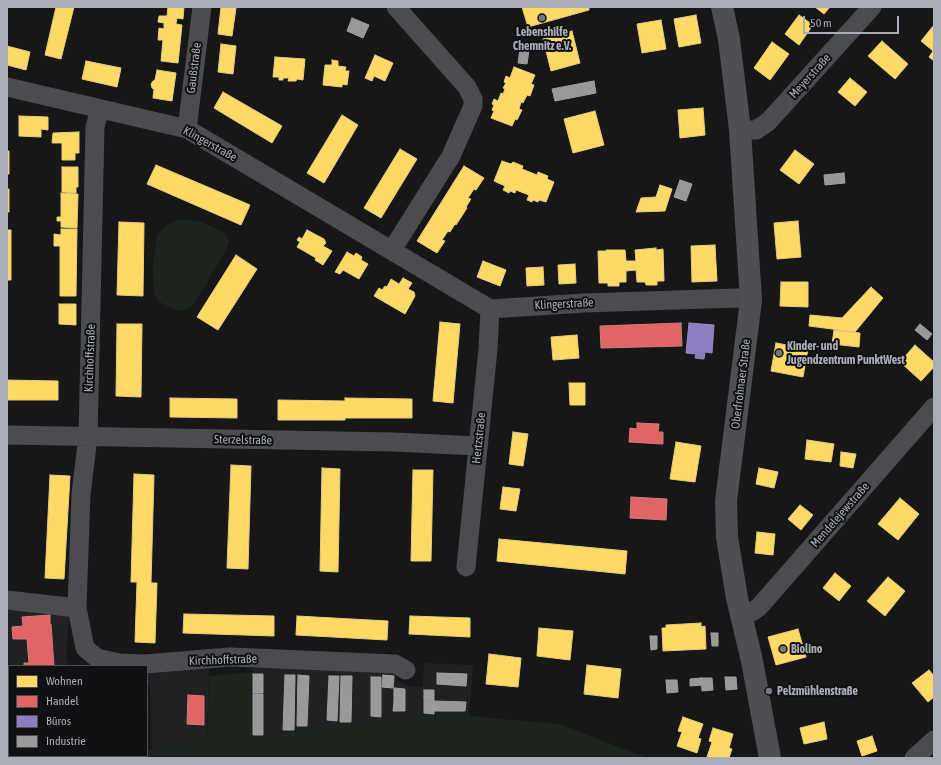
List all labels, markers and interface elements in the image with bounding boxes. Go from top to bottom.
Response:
scale bar [805,8,901,34]
marker: Lebenshilfe Chemnitz e.V. [537,13,547,23]
text: 50 m [810,16,832,30]
place label: Lebenshilfe Chemnitz e.V. [513,25,571,53]
street label: Gaußstraße [184,42,204,94]
street label: Meyerstraße [786,51,834,101]
street label: Klingerstraße [181,123,239,165]
street label: Klingerstraße [534,295,594,313]
street label: Kirchhoffstraße [82,324,98,392]
street label: Oberfrohnaer Straße [728,338,754,430]
place label: Kinder- und Jugendzentrum PunktWest [787,339,905,367]
marker: Kinder- und Jugendzentrum PunktWest [774,348,784,358]
street label: Hertzstraße [469,412,489,464]
street label: Sterzelstraße [214,432,272,448]
street label: Mendelejewstraße [808,479,872,551]
place label: Biolino [791,642,822,656]
marker: Biolino [778,644,788,654]
street label: Kirchhoffstraße [189,652,257,668]
legend [8,665,148,757]
text: Wohnen [46,674,83,688]
place label: Pelzmühlenstraße [777,684,858,698]
marker: Pelzmühlenstraße [764,686,774,696]
text: Handel [46,694,79,708]
text: Büros [46,714,71,728]
text: Industrie [46,734,86,748]

